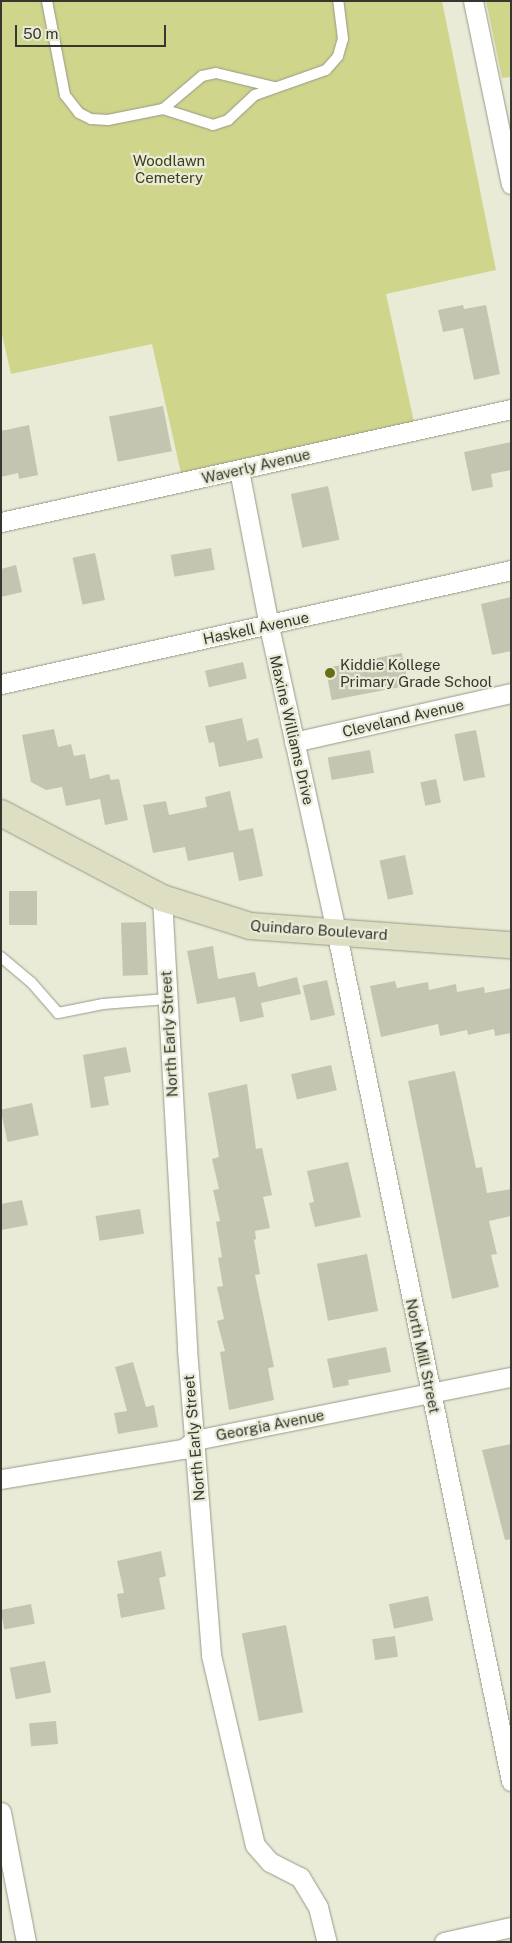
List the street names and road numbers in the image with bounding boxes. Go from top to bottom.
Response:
street label: Waverly Avenue [200,445,312,487]
street label: Haskell Avenue [201,608,311,648]
street label: Maxine Williams Drive [266,653,318,807]
street label: Cleveland Avenue [340,695,466,741]
street label: Quindaro Boulevard [250,916,388,944]
street label: North Early Street [157,970,181,1098]
street label: North Mill Street [402,1297,444,1415]
street label: North Early Street [180,1374,208,1502]
street label: Georgia Avenue [214,1406,326,1444]

